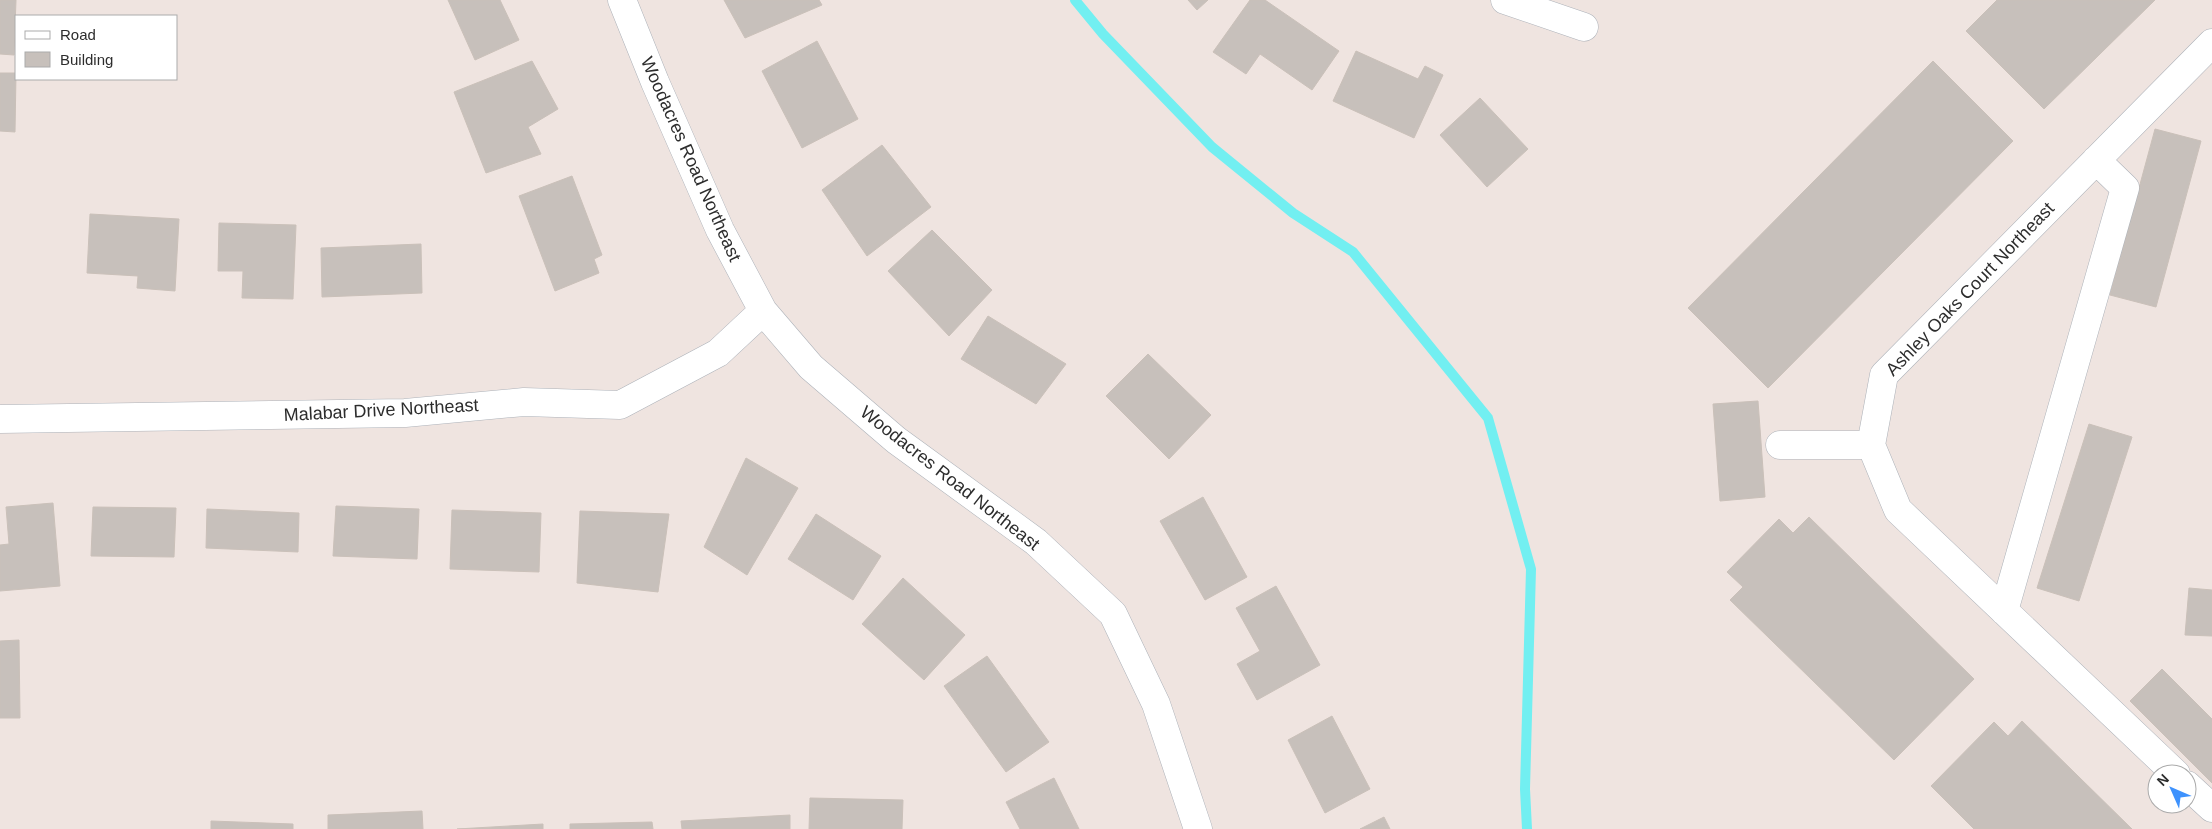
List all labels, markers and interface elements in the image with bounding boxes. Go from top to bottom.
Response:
legend [15,15,178,80]
text: Road [60,26,96,43]
text: Building [60,51,113,68]
street label: Woodacres Road Northeast [637,54,745,264]
street label: Ashley Oaks Court Northeast [1882,198,2058,380]
street label: Malabar Drive Northeast [283,395,479,425]
street label: Woodacres Road Northeast [856,402,1044,554]
north arrow [2147,764,2197,814]
text: N [2154,771,2172,789]

